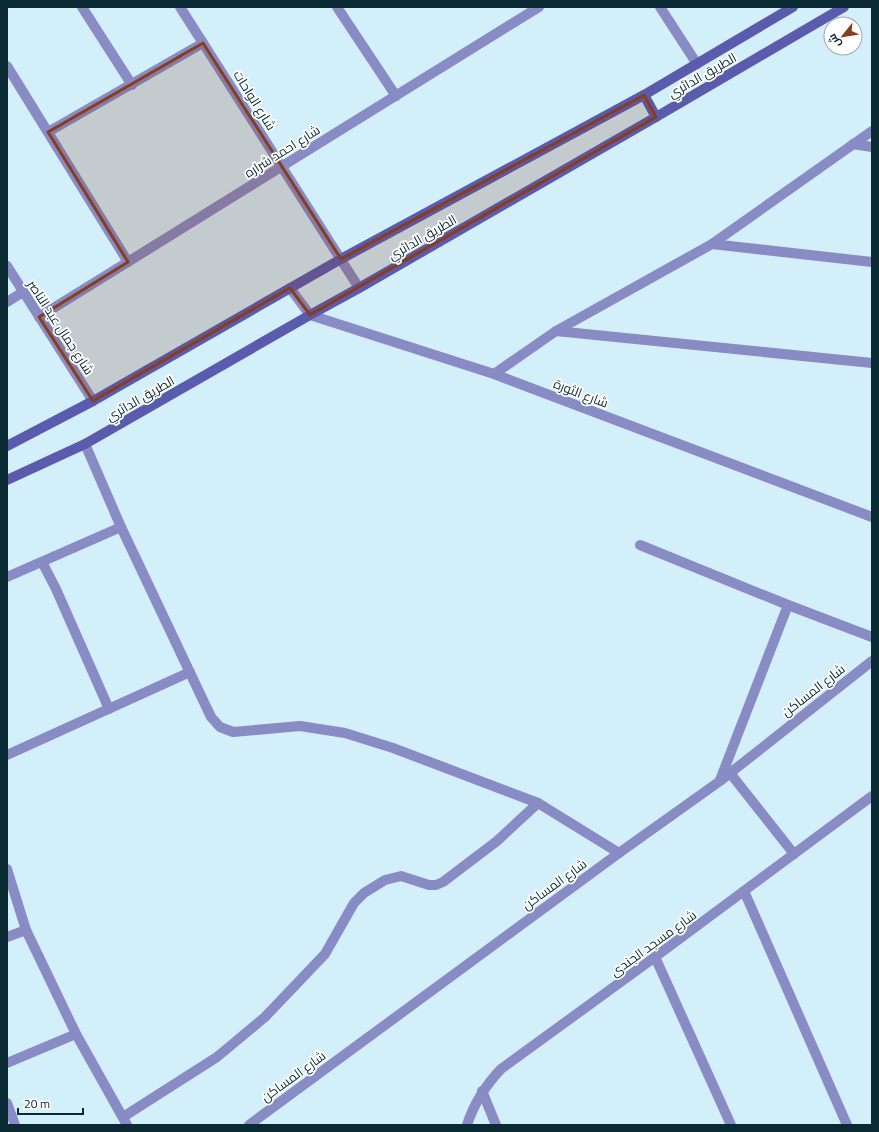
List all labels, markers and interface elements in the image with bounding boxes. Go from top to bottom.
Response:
north arrow [823,16,863,56]
text: ش [822,30,847,52]
street label: الطريق الدائري [663,46,741,104]
street label: شارع الواحات [227,65,283,135]
street label: شارع احمد شراره [239,118,325,184]
street label: الطريق الدائري [383,208,461,266]
street label: شارع جمال عبد الناصر [21,274,101,379]
street label: الطريق الدائري [101,369,179,427]
street label: شارع الثورة [550,371,612,415]
street label: شارع المساكن [776,657,850,723]
street label: شارع المساكن [516,852,592,916]
street label: شارع مسجد الجندى [604,903,702,983]
street label: شارع المساكن [255,1044,331,1108]
scale bar [18,1090,83,1116]
text: 20 m [24,1092,50,1115]

